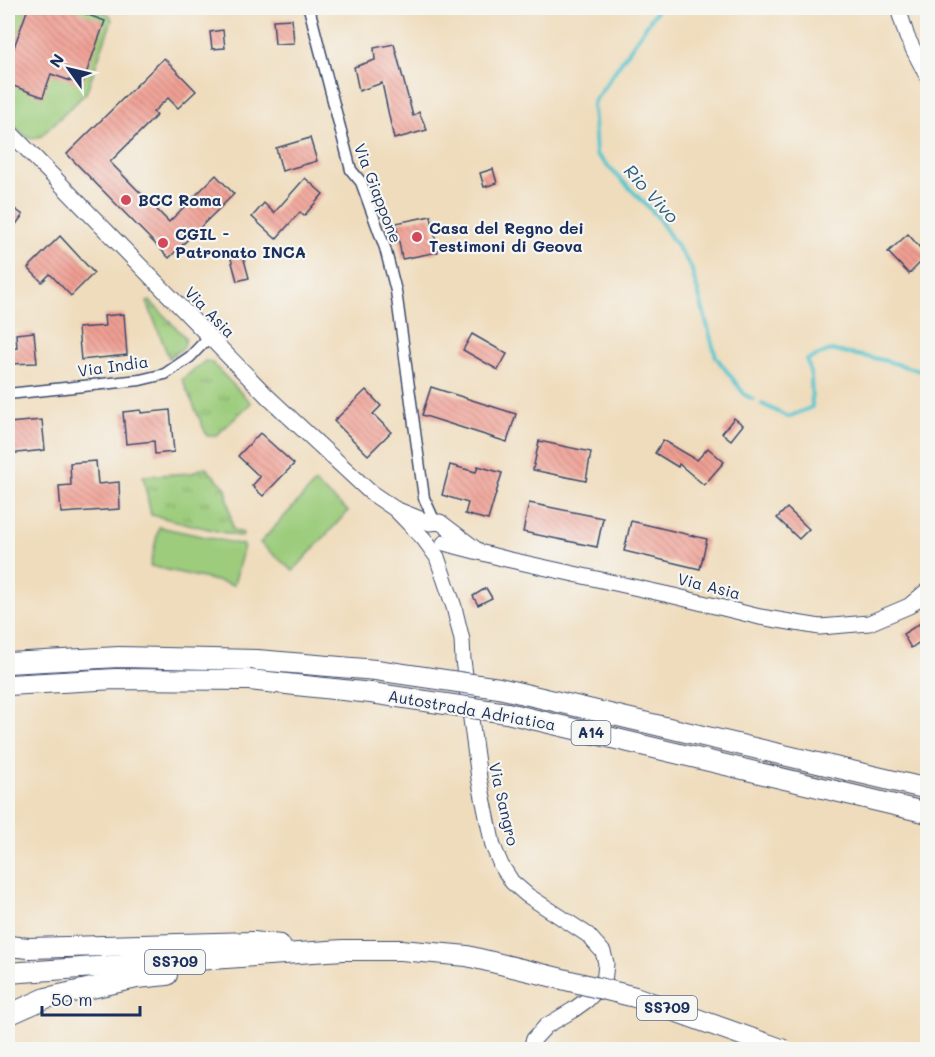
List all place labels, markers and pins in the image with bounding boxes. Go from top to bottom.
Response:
place label: BCC Roma [138,189,222,210]
marker: BCC Roma [119,193,133,207]
place label: Casa del Regno dei Testimoni di Geova [429,217,584,256]
place label: CGIL - Patronato INCA [175,223,306,262]
marker: Casa del Regno dei Testimoni di Geova [410,230,424,244]
marker: CGIL - Patronato INCA [156,236,170,250]

